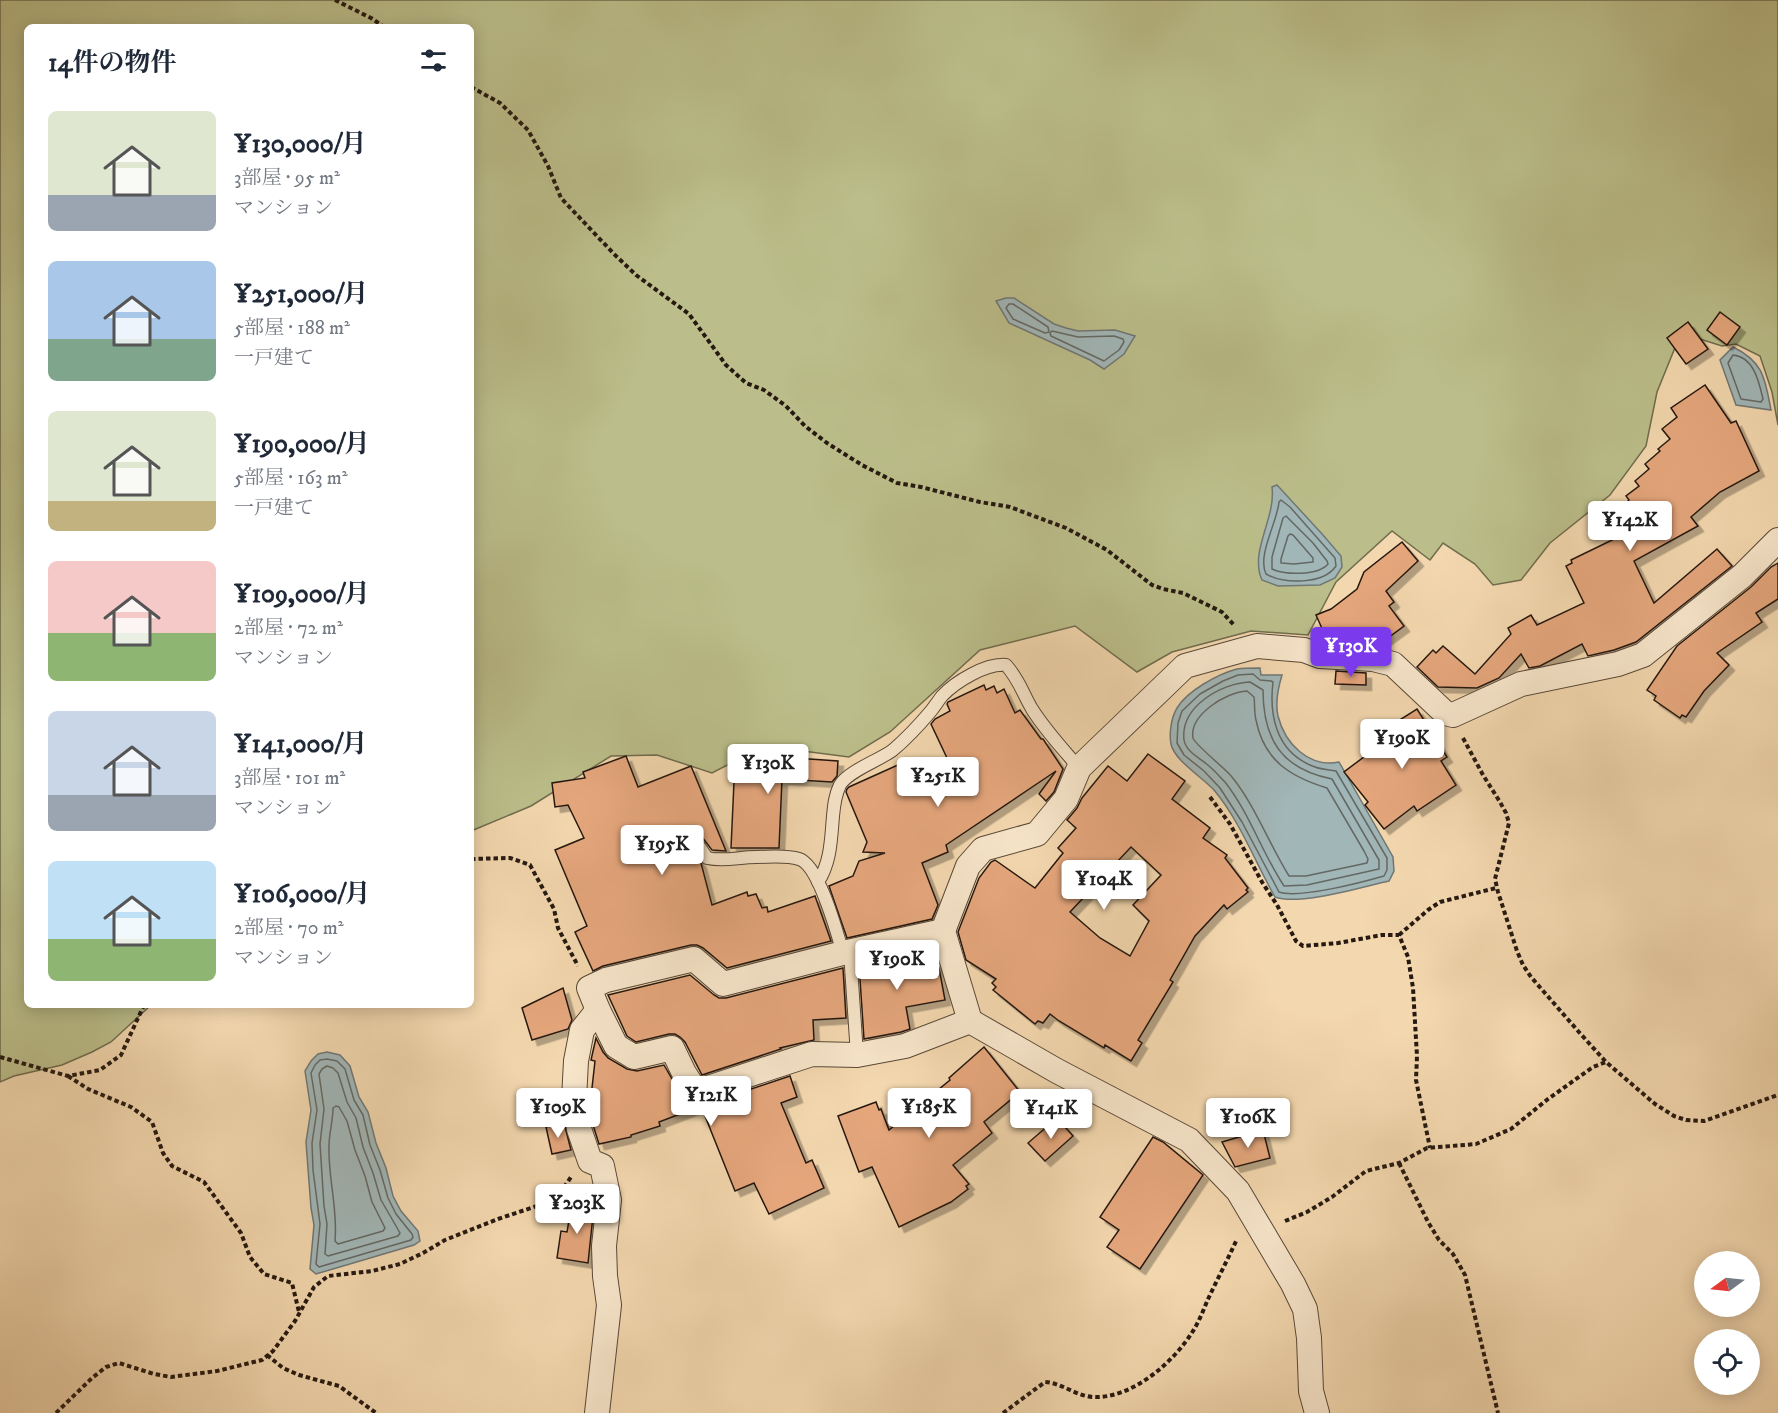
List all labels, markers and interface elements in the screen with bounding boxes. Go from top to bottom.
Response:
icon: filters [417,44,450,77]
text: 14件の物件 [48,47,177,80]
text: ¥130,000/月 [234,128,367,161]
icon: home [96,135,168,207]
text: 3部屋 · 95 m² [234,166,340,191]
text: マンション [234,196,333,221]
text: ¥251,000/月 [234,278,369,311]
icon: home [96,285,168,357]
text: 5部屋 · 188 m² [234,316,350,341]
text: 一戸建て [234,346,314,371]
text: ¥190,000/月 [234,428,370,461]
icon: home [96,435,168,507]
text: 5部屋 · 163 m² [234,466,348,491]
text: 一戸建て [234,496,314,521]
pin: ¥142K [1588,501,1672,552]
text: ¥142K [1602,508,1658,533]
text: ¥109,000/月 [234,578,370,611]
icon: home [96,585,168,657]
text: 2部屋 · 72 m² [234,616,343,641]
pin: ¥130K [1309,627,1393,678]
text: ¥130K [1324,634,1378,659]
text: マンション [234,646,333,671]
pin: ¥190K [1360,719,1444,770]
text: ¥190K [1374,726,1430,751]
text: ¥141,000/月 [234,728,368,761]
icon: home [96,735,168,807]
pin: ¥130K [726,744,810,795]
text: ¥130K [741,751,795,776]
pin: ¥251K [896,757,980,808]
text: ¥251K [911,764,965,789]
text: 3部屋 · 101 m² [234,766,345,791]
text: マンション [234,796,333,821]
pin: ¥195K [620,825,704,876]
text: ¥195K [635,832,689,857]
pin: ¥104K [1062,860,1146,911]
text: ¥104K [1076,867,1132,892]
text: ¥106,000/月 [234,878,370,911]
icon: home [96,885,168,957]
text: 2部屋 · 70 m² [234,916,344,941]
pin: ¥190K [855,940,939,991]
text: マンション [234,946,333,971]
text: ¥190K [869,947,925,972]
pin: ¥121K [669,1076,753,1127]
text: ¥121K [685,1083,737,1108]
pin: ¥109K [516,1088,600,1139]
pin: ¥185K [887,1088,971,1139]
pin: ¥141K [1009,1089,1093,1140]
text: ¥109K [530,1095,586,1120]
text: ¥185K [902,1095,956,1120]
text: ¥141K [1024,1096,1078,1121]
pin: ¥106K [1206,1098,1290,1149]
text: ¥106K [1220,1105,1276,1130]
pin: ¥203K [535,1184,619,1235]
text: ¥203K [549,1191,605,1216]
north arrow [1694,1251,1760,1317]
map controls [1694,1251,1760,1395]
button: locate [1694,1329,1760,1395]

